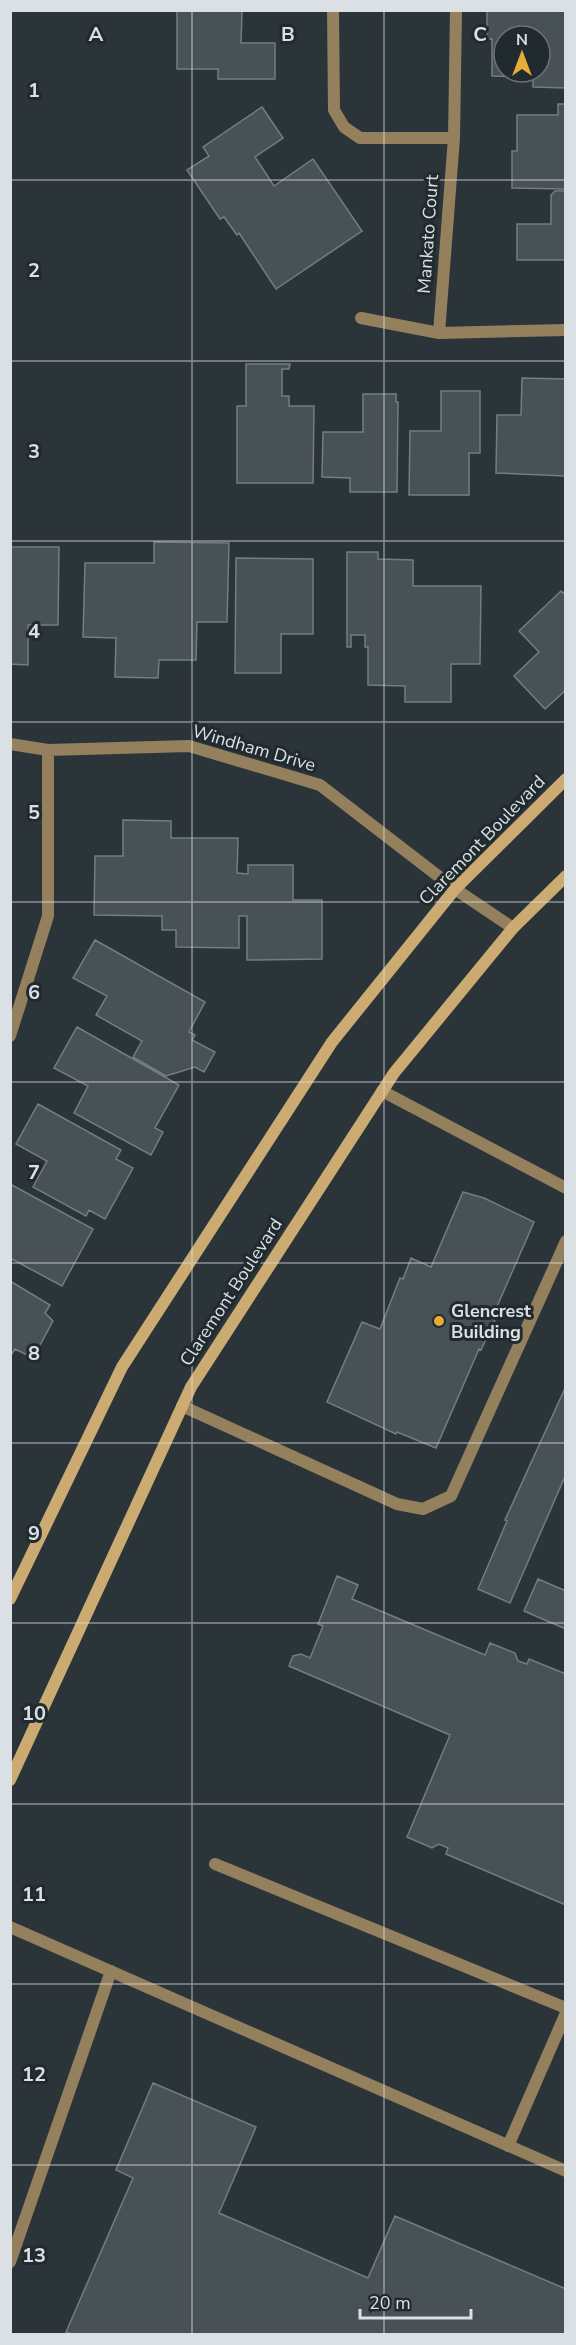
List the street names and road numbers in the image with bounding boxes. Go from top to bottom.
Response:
street label: Mankato Court [412,173,444,294]
street label: Windham Drive [190,719,318,777]
street label: Claremont Boulevard [414,770,550,910]
street label: Claremont Boulevard [174,1213,288,1371]

